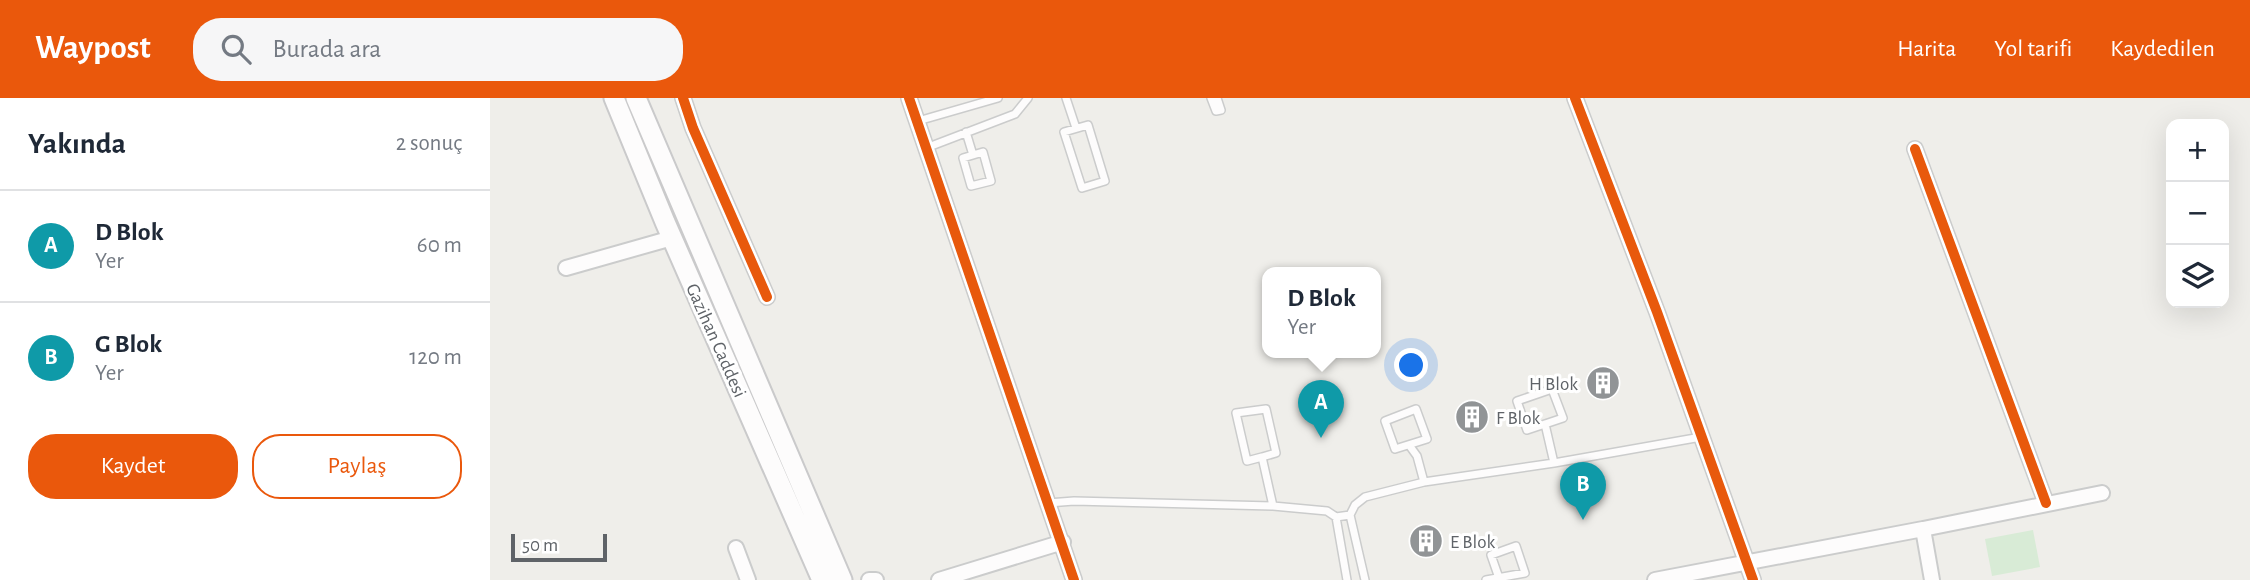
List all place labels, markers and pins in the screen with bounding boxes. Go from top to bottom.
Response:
building icon: H Blok [1584,364,1622,402]
place label: H Blok [1529,375,1578,394]
pin: A [1298,380,1344,438]
building icon: F Blok [1453,398,1491,436]
place label: F Blok [1496,409,1541,428]
pin: B [1560,462,1606,520]
building icon: E Blok [1407,522,1445,560]
place label: E Blok [1450,533,1496,552]

